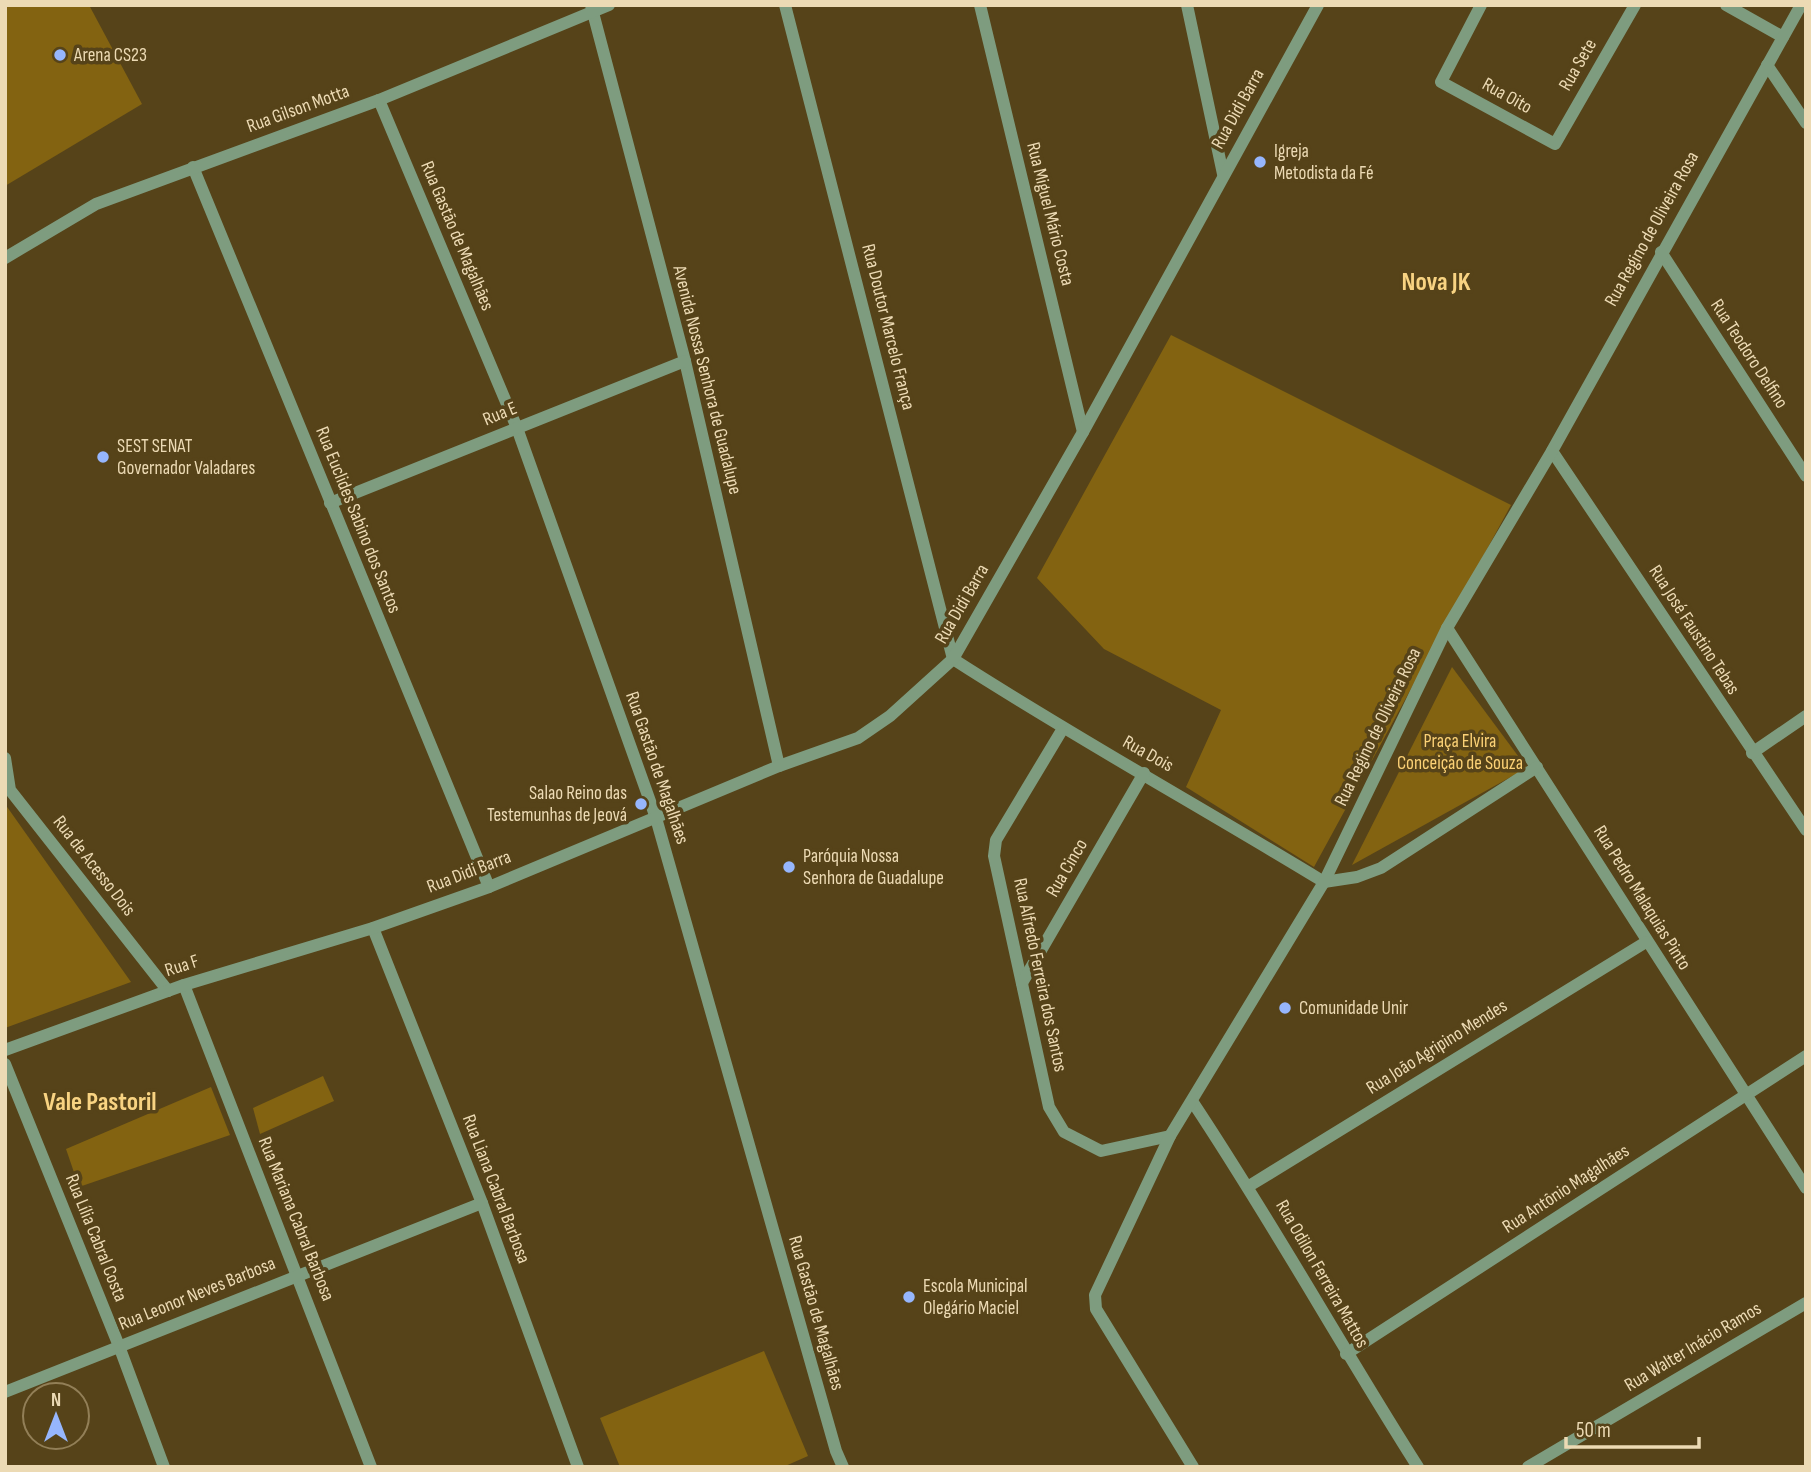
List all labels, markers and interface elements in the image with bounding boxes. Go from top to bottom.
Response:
street label: Rua Sete [1554,35,1602,95]
place label: Arena CS23 [73,44,147,67]
marker: Arena CS23 [52,47,68,63]
street label: Rua Didi Barra [1207,65,1269,153]
street label: Rua Oito [1478,73,1536,119]
street label: Rua Gilson Motta [244,80,352,138]
street label: Rua Miguel Mário Costa [1021,140,1079,288]
place label: Igreja Metodista da Fé [1274,140,1374,185]
street label: Rua Regino de Oliveira Rosa [1600,148,1704,310]
marker: Igreja Metodista da Fé [1252,154,1268,170]
street label: Rua Gastão de Magalhães [415,158,499,314]
street label: Rua Doutor Marcelo França [856,242,920,412]
street label: Avenida Nossa Senhora de Guadalupe [667,262,747,497]
district label: Nova JK [1402,267,1471,298]
street label: Rua Teodoro Delfino [1705,295,1793,413]
street label: Rua E [480,397,520,431]
street label: Rua Euclides Sabino dos Santos [310,423,406,617]
place label: SEST SENAT Governador Valadares [117,435,255,480]
marker: SEST SENAT Governador Valadares [95,449,111,465]
street label: Rua Didi Barra [930,560,994,648]
street label: Rua José Faustino Tebas [1644,561,1745,699]
street label: Rua Regino de Oliveira Rosa [1330,644,1426,810]
street label: Rua Gastão de Magalhães [620,689,694,847]
park label: Praça Elvira Conceição de Souza [1397,730,1523,775]
street label: Rua Dois [1119,731,1178,777]
place label: Salao Reino das Testemunhas de Jeová [487,782,627,827]
marker: Salao Reino das Testemunhas de Jeová [633,796,649,812]
street label: Rua de Acesso Dois [48,811,140,921]
street label: Rua Pedro Malaquias Pinto [1588,822,1696,974]
street label: Rua Cinco [1041,835,1093,901]
street label: Rua Didi Barra [424,845,514,899]
place label: Paróquia Nossa Senhora de Guadalupe [803,845,944,890]
marker: Paróquia Nossa Senhora de Guadalupe [781,859,797,875]
street label: Rua Alfredo Ferreira dos Santos [1008,876,1072,1074]
street label: Rua F [162,950,202,982]
street label: Rua João Agripino Mendes [1362,994,1512,1100]
place label: Comunidade Unir [1299,997,1409,1020]
marker: Comunidade Unir [1277,1000,1293,1016]
district label: Vale Pastoril [43,1087,157,1118]
street label: Rua Liana Cabral Barbosa [457,1111,535,1267]
street label: Rua Mariana Cabral Barbosa [253,1134,339,1304]
street label: Rua Antônio Magalhães [1498,1139,1634,1239]
street label: Rua Lília Cabral Costa [60,1171,132,1305]
street label: Rua Odilon Ferreira Mattos [1270,1196,1374,1352]
street label: Rua Gastão de Magalhães [783,1233,849,1393]
street label: Rua Leonor Neves Barbosa [115,1252,279,1336]
place label: Escola Municipal Olegário Maciel [923,1275,1028,1320]
marker: Escola Municipal Olegário Maciel [901,1289,917,1305]
street label: Rua Walter Inácio Ramos [1620,1297,1766,1397]
north arrow [21,1381,91,1451]
text: N [51,1389,61,1412]
scale bar [1566,1406,1699,1450]
text: 50 m [1576,1418,1611,1443]

